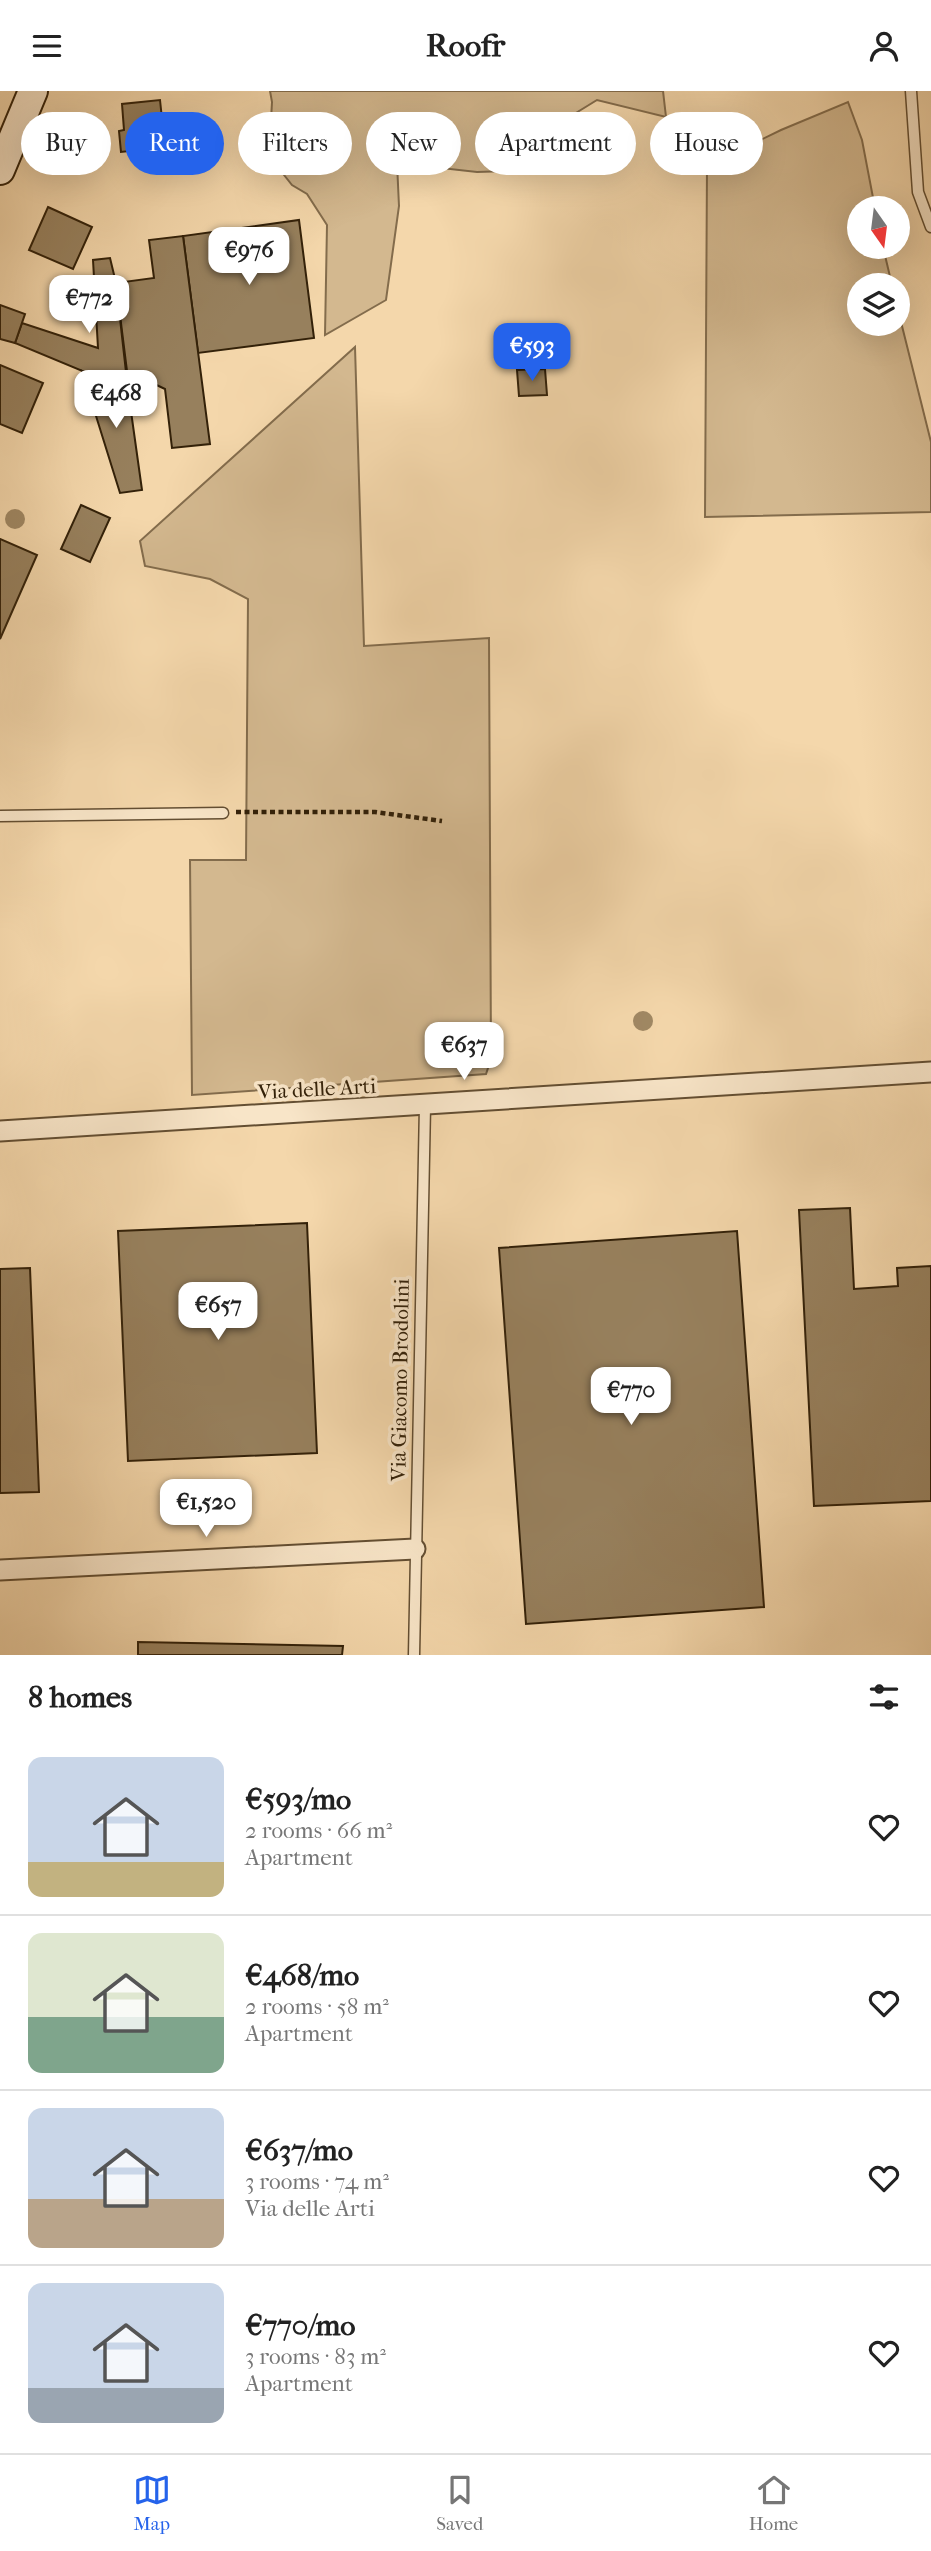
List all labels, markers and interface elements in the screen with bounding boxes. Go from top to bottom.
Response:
icon: menu [28,27,66,65]
text: Roofr [426,27,505,64]
icon: person [865,27,903,65]
chip: Buy [21,112,111,175]
chip: Rent [125,112,224,175]
chip: Filters [238,112,352,175]
chip: New [366,112,461,175]
chip: Apartment [475,112,636,175]
chip: House [650,112,763,175]
north arrow [847,196,910,259]
map controls [847,196,910,336]
pin: €976 [208,227,290,287]
text: €976 [224,236,274,263]
button: layers [847,273,910,336]
pin: €772 [48,275,130,335]
text: €772 [65,284,113,311]
pin: €593 [491,323,573,383]
text: €593 [509,332,555,359]
pin: €468 [75,371,157,430]
text: €468 [90,379,142,406]
pin: €637 [423,1023,505,1082]
text: €637 [441,1031,487,1058]
street label: Via delle Arti [256,1074,377,1104]
street label: Via Giacomo Brodolini [386,1279,414,1482]
pin: €657 [177,1283,259,1342]
text: €657 [194,1291,242,1318]
pin: €770 [590,1367,672,1427]
text: €770 [607,1376,655,1403]
pin: €1,520 [149,1479,263,1539]
text: €1,520 [176,1488,236,1515]
icon: filters [865,1678,903,1716]
text: 8 homes [28,1680,132,1715]
text: €593/mo [245,1782,351,1817]
icon: home [84,1785,168,1869]
icon: heart [865,1808,903,1846]
text: 2 rooms · 66 m² [245,1817,392,1844]
text: Apartment [245,1844,353,1871]
text: €468/mo [245,1958,359,1993]
icon: home [84,1961,168,2045]
icon: heart [865,1984,903,2022]
text: 2 rooms · 58 m² [245,1993,389,2020]
text: Apartment [245,2020,353,2047]
text: €637/mo [245,2133,353,2168]
icon: home [84,2136,168,2220]
icon: heart [865,2159,903,2197]
text: 3 rooms · 74 m² [245,2168,389,2195]
text: Via delle Arti [245,2195,375,2222]
text: €770/mo [245,2308,356,2343]
icon: home [84,2311,168,2395]
icon: heart [865,2334,903,2372]
text: 3 rooms · 83 m² [245,2343,386,2370]
text: Apartment [245,2370,353,2397]
tab: Map [133,2471,171,2535]
tab: Saved [436,2471,483,2535]
tab: Home [749,2471,798,2535]

